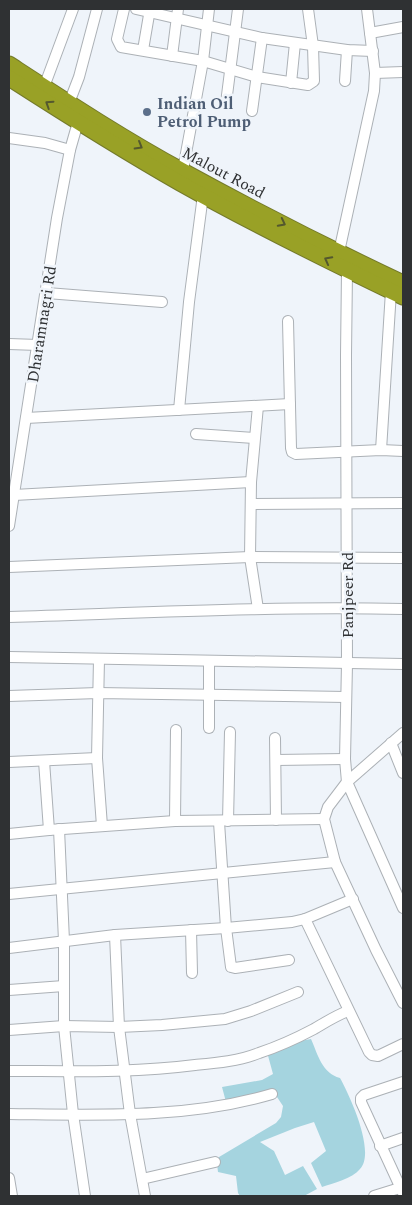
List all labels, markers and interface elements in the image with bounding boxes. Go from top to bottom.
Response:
place label: Indian Oil Petrol Pump [157,92,251,134]
one-way arrow [45,101,54,110]
marker: Indian Oil Petrol Pump [141,106,153,118]
one-way arrow [134,139,143,149]
street label: Malout Road [178,141,269,205]
one-way arrow [277,217,286,227]
one-way arrow [324,256,333,266]
street label: Dharamnagri Rd [21,264,63,384]
street label: Panjpeer Rd [336,552,360,638]

